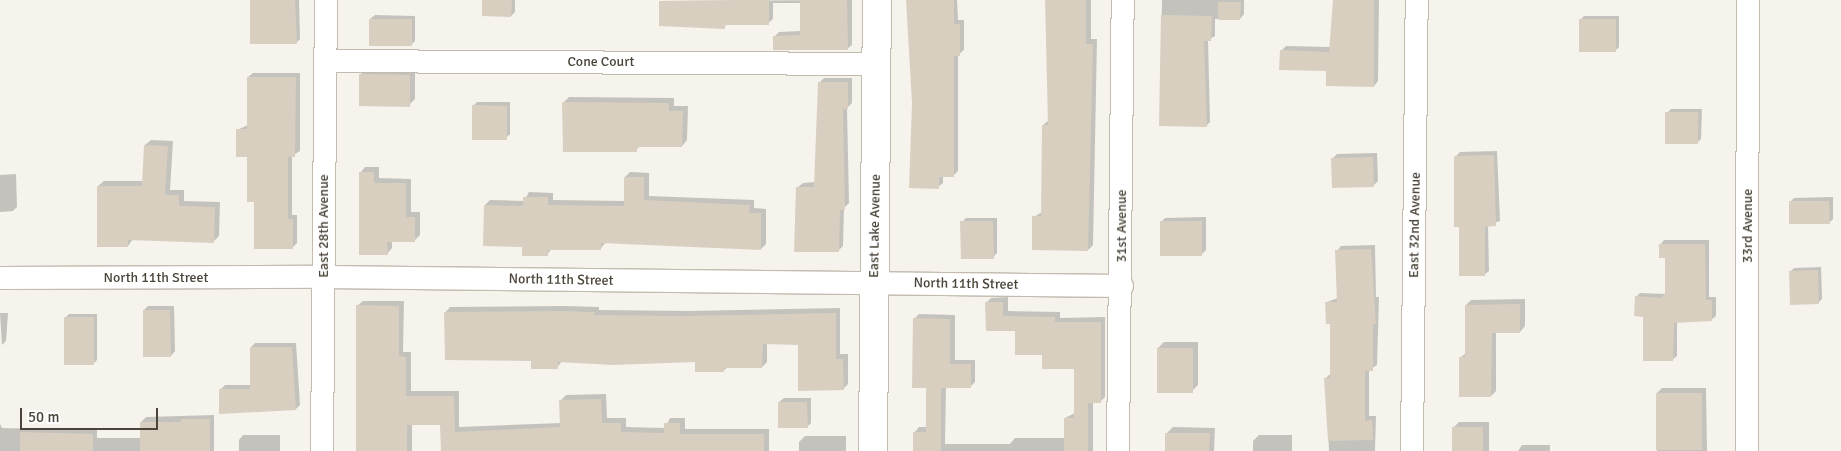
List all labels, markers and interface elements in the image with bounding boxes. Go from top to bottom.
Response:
street label: Cone Court [568,54,634,70]
street label: East 32nd Avenue [1406,172,1424,278]
street label: East 28th Avenue [316,174,332,278]
street label: East Lake Avenue [866,174,884,278]
street label: 31st Avenue [1114,189,1130,263]
street label: 33rd Avenue [1740,189,1756,263]
street label: North 11th Street [103,270,209,286]
street label: North 11th Street [508,271,614,289]
street label: North 11th Street [913,275,1019,293]
scale bar [22,398,160,430]
text: 50 m [28,408,59,426]

